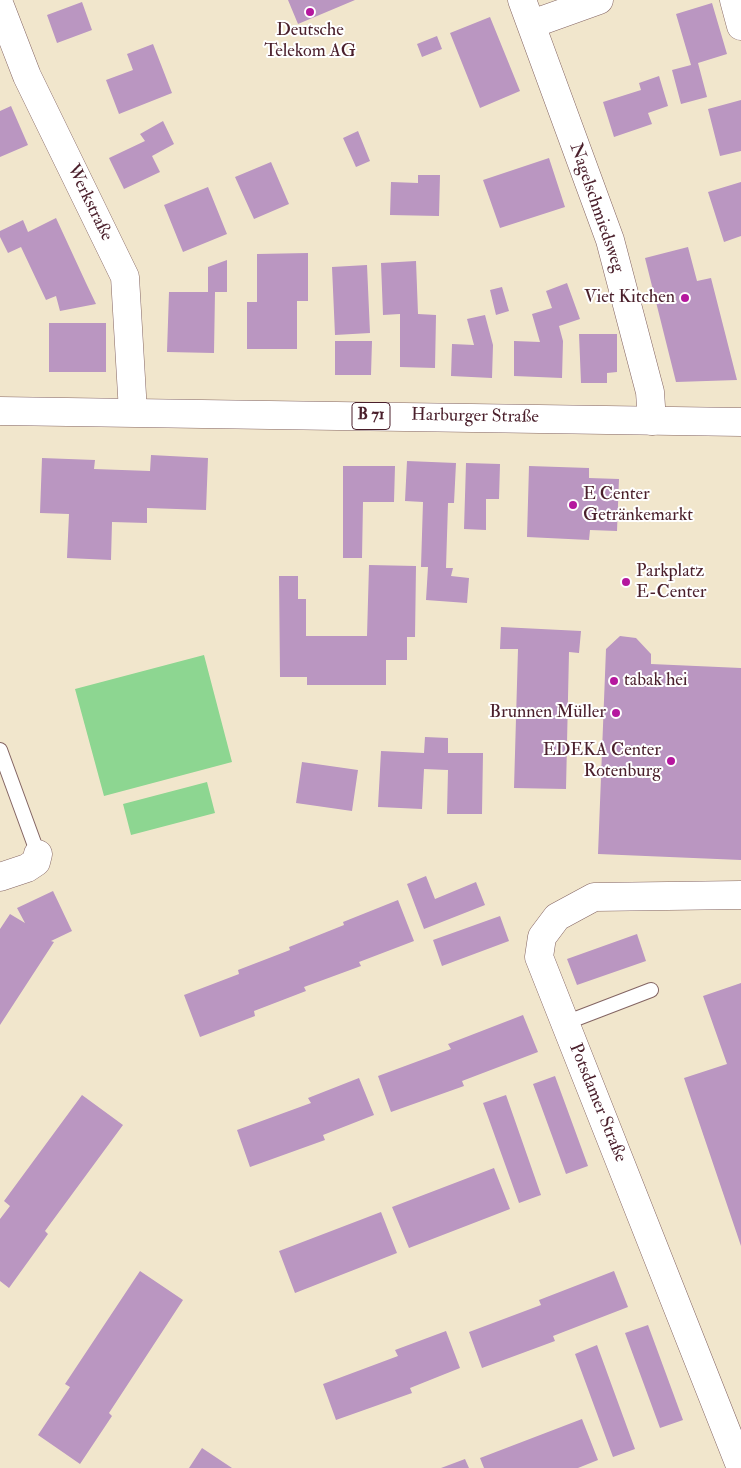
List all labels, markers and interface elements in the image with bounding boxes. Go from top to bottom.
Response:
marker: Deutsche Telekom AG [304,6,316,18]
place label: Deutsche Telekom AG [264,20,356,62]
street label: Nagelschmiedsweg [564,140,628,276]
street label: Werkstraße [61,161,117,245]
place label: Viet Kitchen [584,287,675,309]
marker: Viet Kitchen [679,292,691,304]
road number: B 71 [352,402,390,430]
street label: Harburger Straße [411,405,539,429]
place label: E Center Getränkemarkt [583,484,693,526]
marker: E Center Getränkemarkt [567,499,579,511]
place label: Parkplatz E-Center [636,561,707,604]
marker: Parkplatz E-Center [620,576,632,588]
place label: tabak hei [624,670,688,692]
marker: tabak hei [608,675,620,687]
place label: Brunnen Müller [489,702,606,724]
marker: Brunnen Müller [610,707,622,719]
place label: EDEKA Center Rotenburg [543,740,661,782]
marker: EDEKA Center Rotenburg [665,755,677,767]
street label: Potsdamer Straße [563,1041,631,1165]

